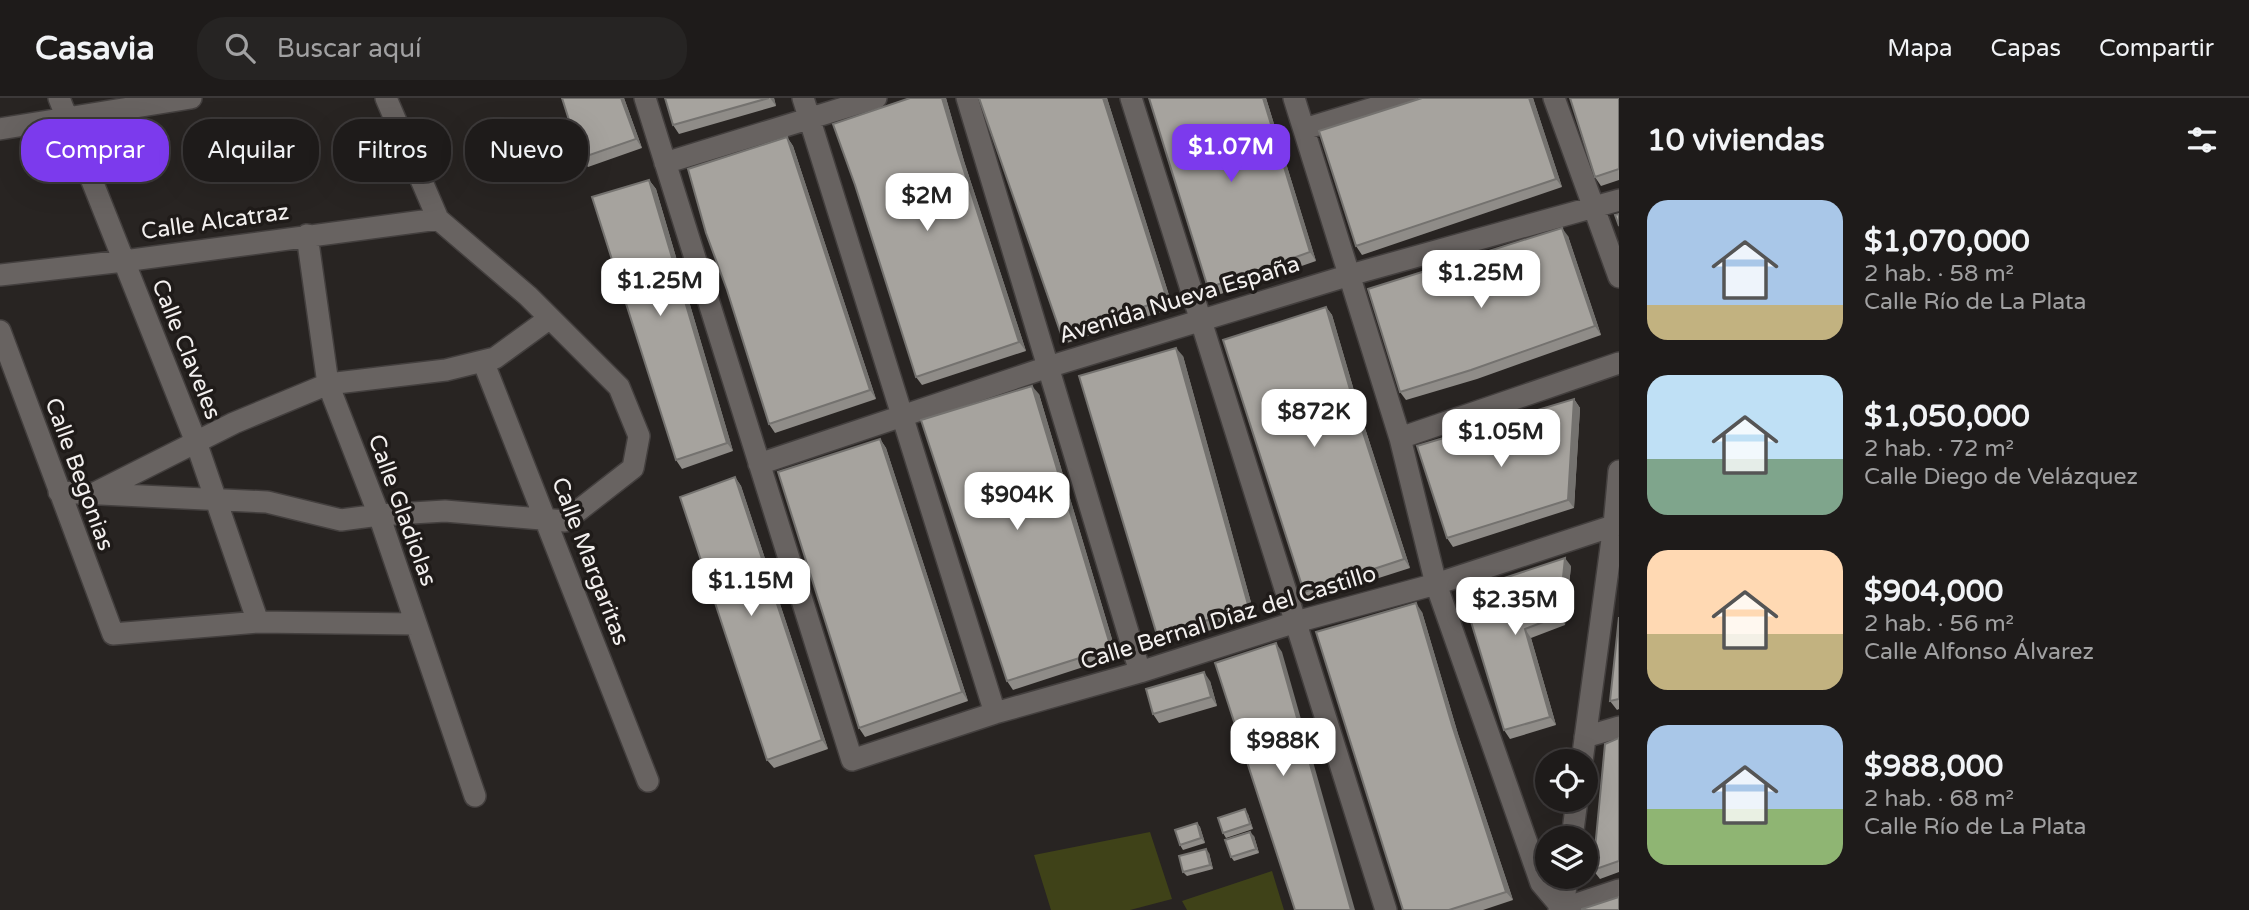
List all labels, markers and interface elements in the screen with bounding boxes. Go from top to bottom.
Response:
search box [197,17,687,80]
text: Casavia [35,29,155,68]
icon: search [221,29,259,67]
text: Buscar aquí [277,33,422,64]
text: Mapa [1887,34,1953,63]
text: Capas [1991,34,2061,63]
text: Compartir [2099,34,2214,63]
chip: Comprar [21,119,169,182]
chip: Alquilar [183,119,319,182]
chip: Filtros [333,119,451,182]
chip: Nuevo [465,119,588,182]
icon: filters [2183,121,2221,159]
text: 10 viviendas [1647,122,1825,159]
pin: $1.07M [1174,125,1288,184]
text: $1.07M [1188,133,1274,161]
pin: $2M [893,174,961,233]
text: $2M [902,182,952,210]
street label: Calle Alcatraz [139,198,291,246]
text: $1,070,000 [1864,223,2030,260]
icon: home [1703,228,1787,312]
street label: Avenida Nueva España [1055,250,1303,350]
pin: $1.25M [1424,250,1538,310]
pin: $1.25M [603,258,717,318]
text: $1.25M [1438,259,1524,287]
text: 2 hab. · 58 m² [1864,260,2014,288]
text: $1.25M [617,267,703,295]
street label: Calle Claveles [145,275,227,424]
text: Calle Río de La Plata [1864,288,2087,316]
pin: $872K [1265,390,1363,449]
street label: Calle Begonias [38,394,120,554]
text: $872K [1278,398,1350,426]
text: $1,050,000 [1864,398,2030,435]
icon: home [1703,403,1787,487]
pin: $1.05M [1444,410,1558,469]
text: $1.05M [1458,418,1544,446]
street label: Calle Gladiolas [362,431,442,590]
text: 2 hab. · 72 m² [1864,435,2014,463]
text: Calle Diego de Velázquez [1864,463,2138,491]
pin: $904K [968,472,1066,532]
street label: Calle Margaritas [545,473,635,649]
text: $904K [981,481,1053,509]
pin: $1.15M [694,559,808,618]
street label: Calle Bernal Díaz del Castillo [1077,560,1380,676]
text: $1.15M [708,567,794,595]
text: $904,000 [1864,573,2003,610]
pin: $2.35M [1458,578,1572,637]
icon: home [1703,578,1787,662]
text: $2.35M [1472,586,1558,614]
text: 2 hab. · 56 m² [1864,610,2014,638]
text: Calle Alfonso Álvarez [1864,638,2094,666]
pin: $988K [1234,718,1332,778]
text: $988K [1247,727,1319,755]
text: $988,000 [1864,748,2003,785]
map controls [1535,749,1598,889]
button: locate [1535,749,1598,812]
icon: home [1703,753,1787,837]
text: 2 hab. · 68 m² [1864,785,2014,813]
text: Calle Río de La Plata [1864,813,2087,841]
button: layers [1535,826,1598,889]

